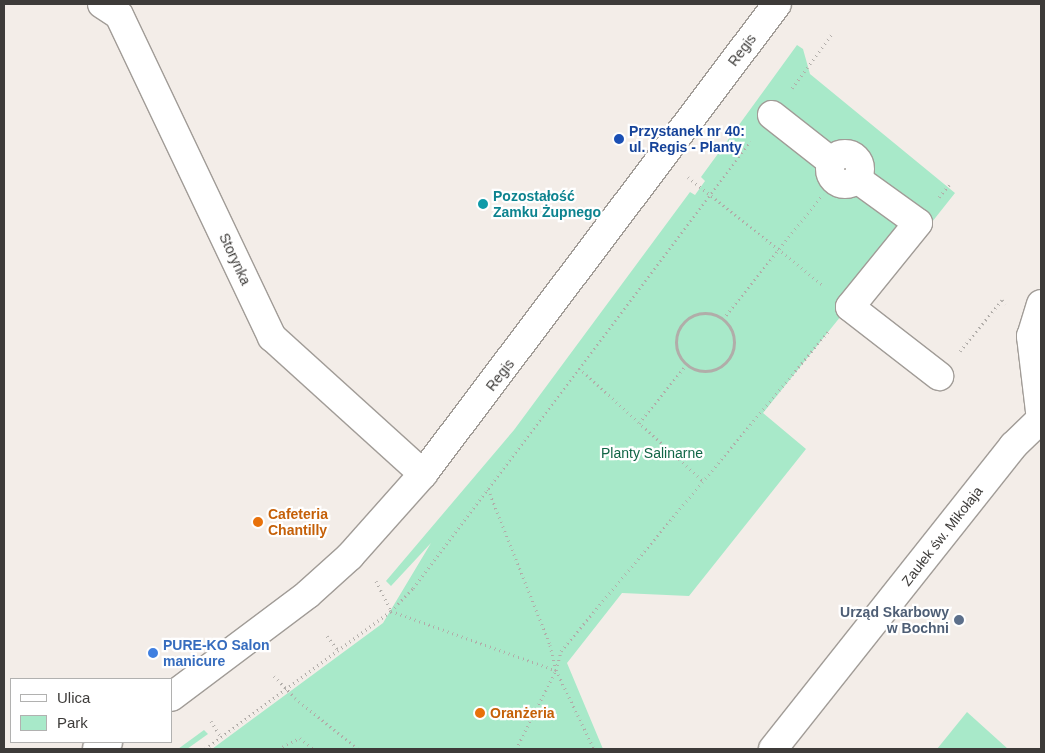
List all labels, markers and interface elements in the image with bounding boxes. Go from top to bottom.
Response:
street label: Regis [725,31,759,69]
place label: Przystanek nr 40: ul. Regis - Planty [629,123,745,156]
marker: Przystanek nr 40: ul. Regis - Planty [613,133,625,145]
place label: Pozostałość Zamku Żupnego [493,188,601,220]
marker: Pozostałość Zamku Żupnego [477,198,489,210]
street label: Storynka [216,230,254,288]
street label: Regis [482,356,518,394]
park label: Planty Salinarne [601,445,703,461]
street label: Zaułek św. Mikołaja [898,483,986,589]
place label: Cafeteria Chantilly [268,506,328,538]
marker: Cafeteria Chantilly [252,516,264,528]
place label: Urząd Skarbowy w Bochni [840,604,949,636]
marker: Urząd Skarbowy w Bochni [953,614,965,626]
place label: PURE-KO Salon manicure [163,637,270,670]
marker: PURE-KO Salon manicure [147,647,159,659]
legend [10,678,172,743]
text: Ulica [57,689,90,706]
place label: Oranżeria [490,705,555,721]
marker: Oranżeria [474,707,486,719]
text: Park [57,714,88,731]

